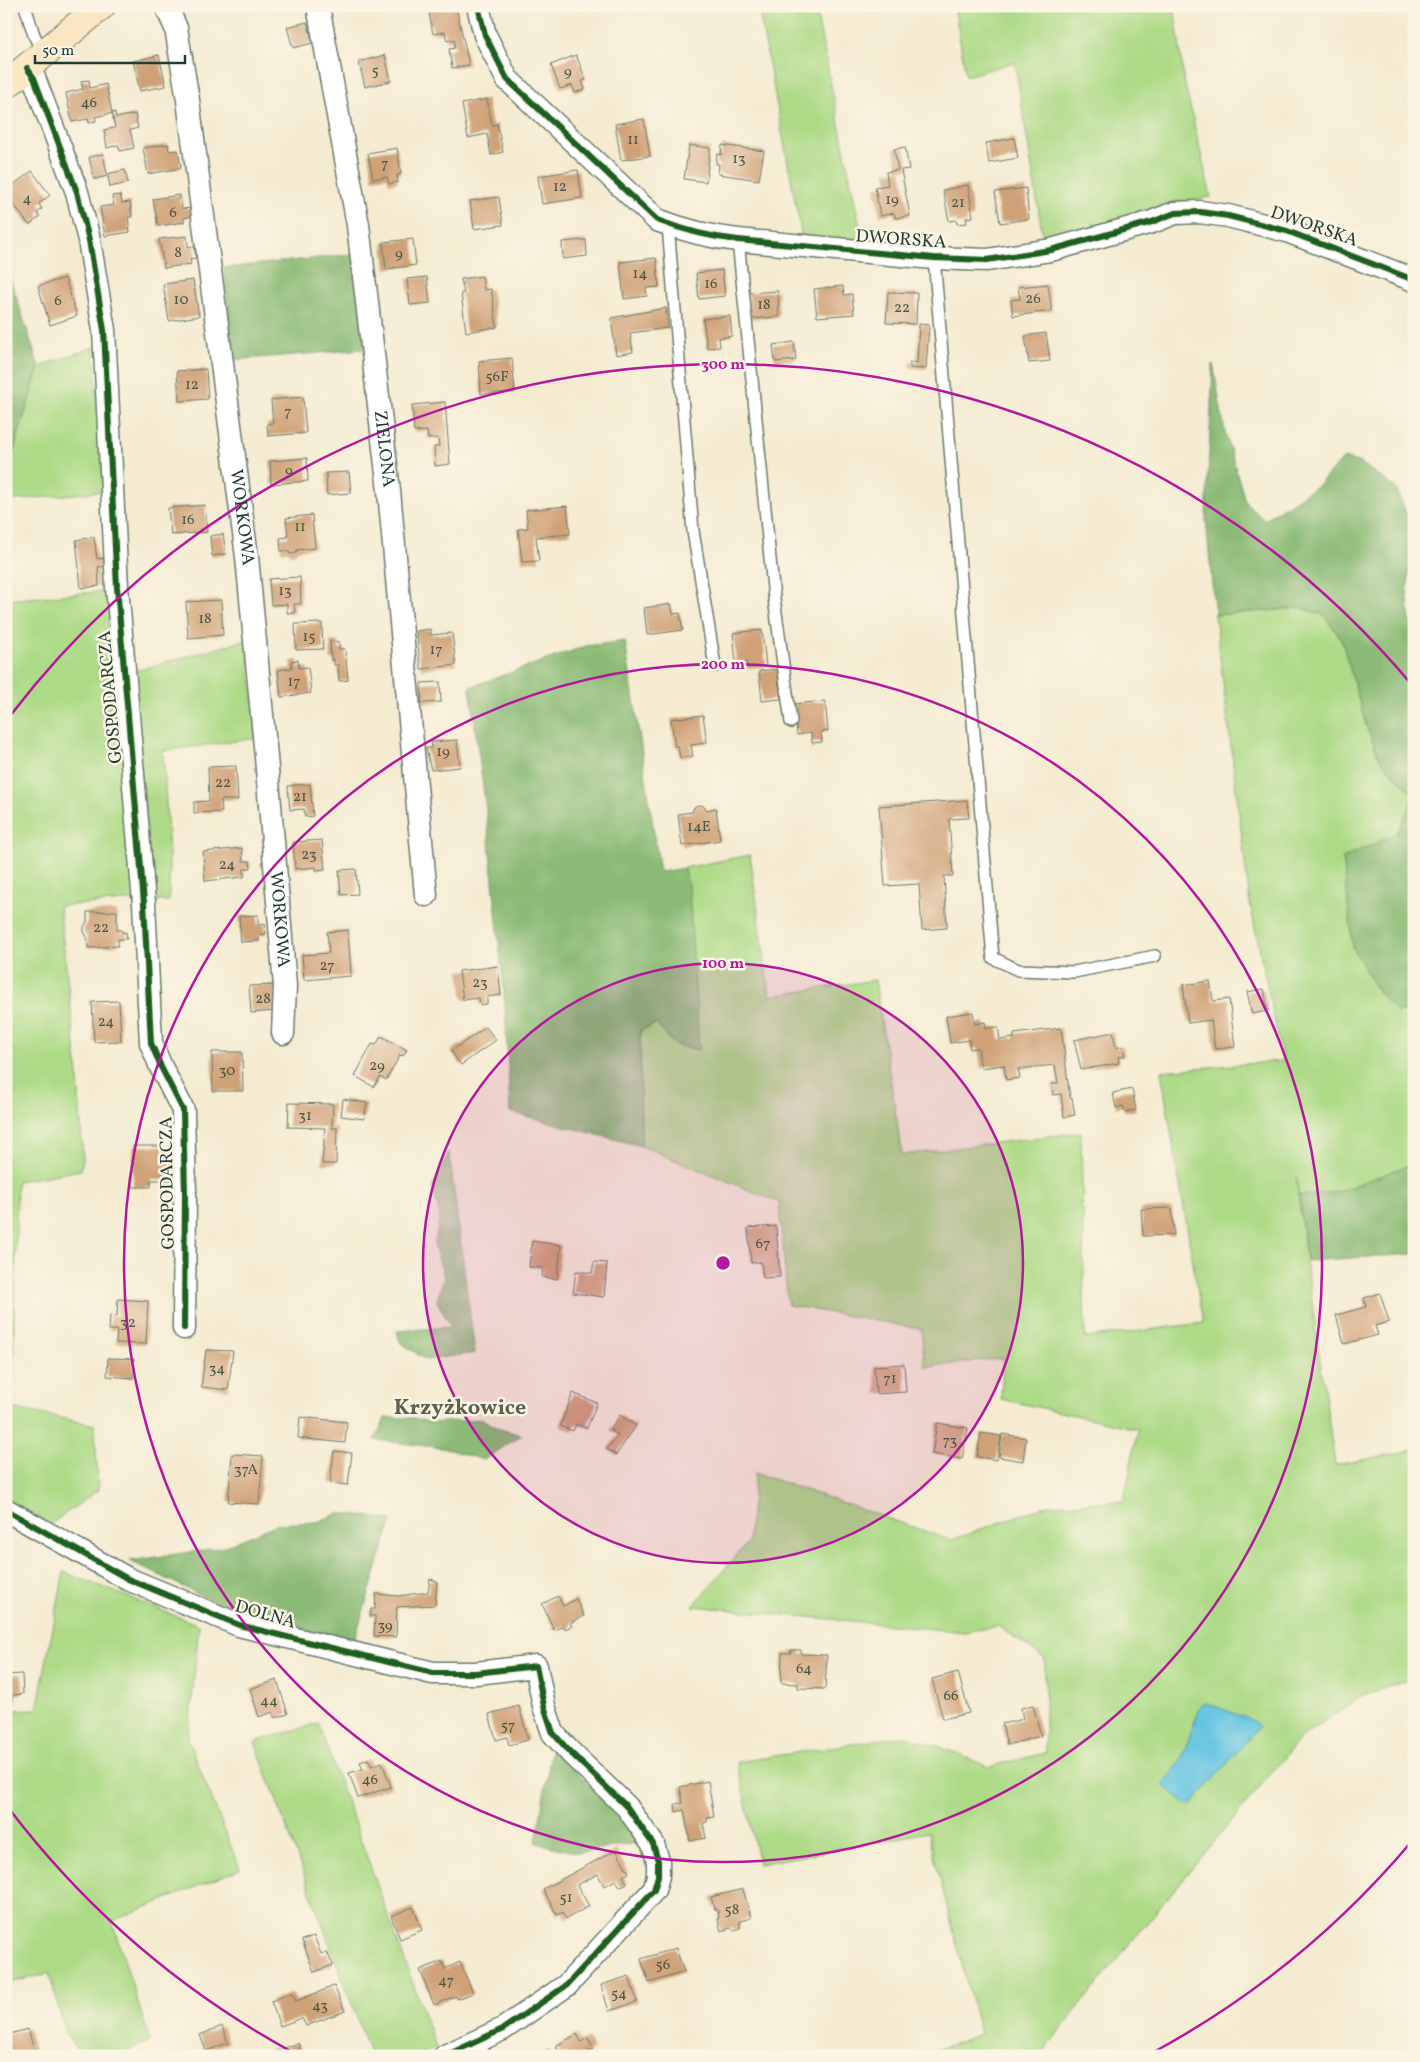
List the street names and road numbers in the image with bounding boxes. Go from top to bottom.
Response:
street label: DWORSKA [1267,200,1361,254]
street label: DWORSKA [855,224,948,256]
street label: ZIELONA [367,409,401,489]
street label: WORKOWA [223,468,260,567]
street label: GOSPODARCZA [93,629,129,765]
street label: WORKOWA [263,870,296,969]
street label: GOSPODARCZA [154,1116,182,1250]
street label: DOLNA [232,1594,299,1636]

